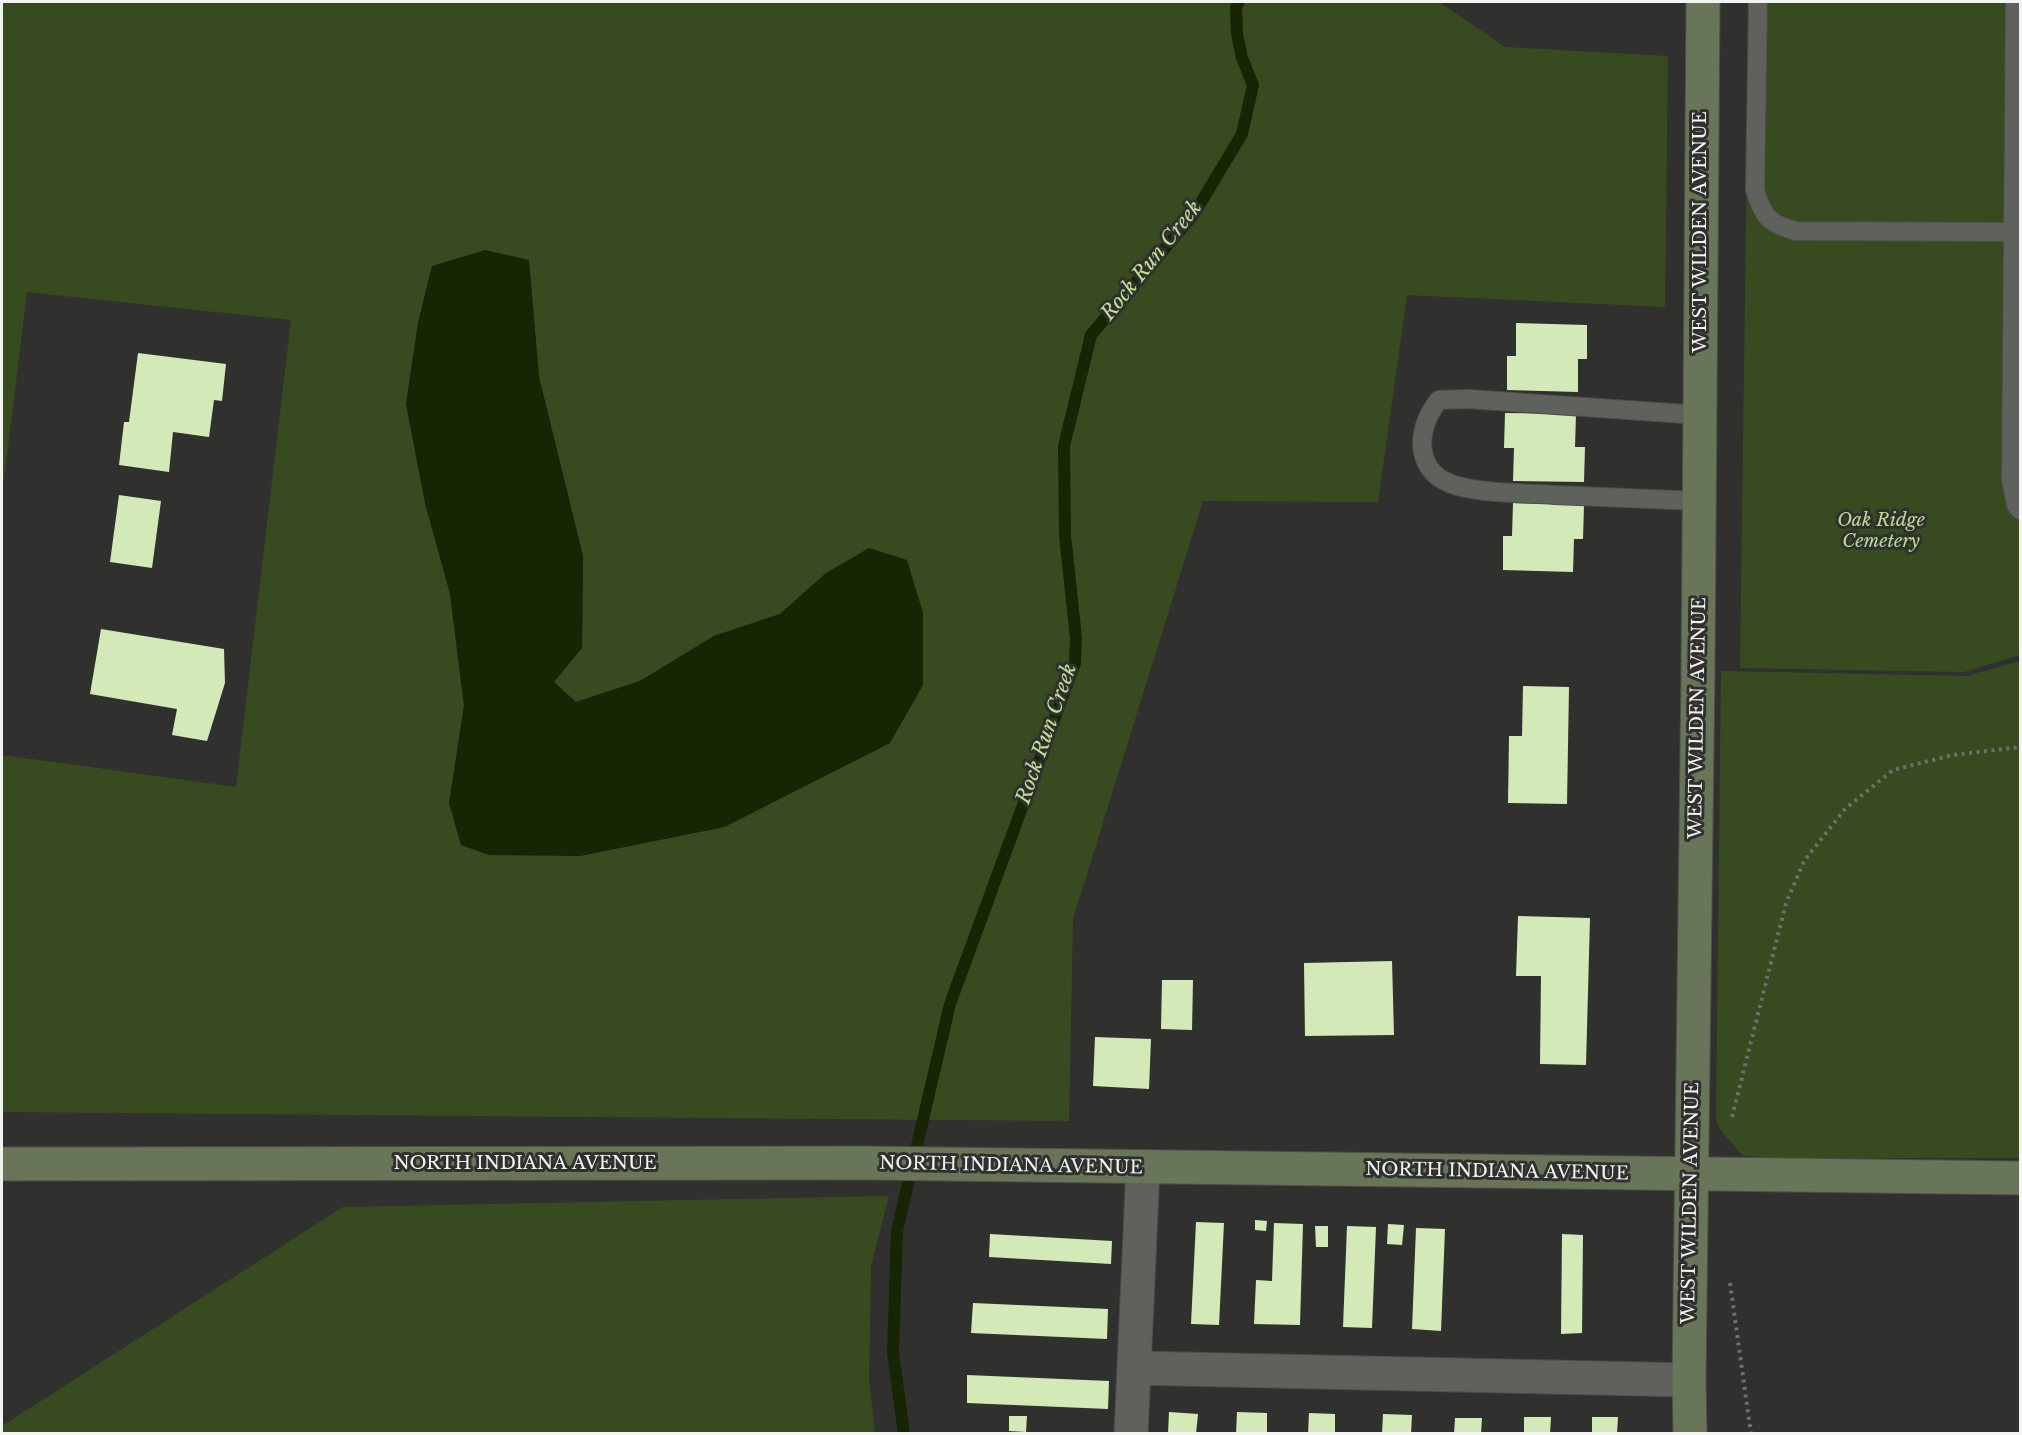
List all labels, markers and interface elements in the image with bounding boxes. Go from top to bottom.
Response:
street label: WEST WILDEN AVENUE [1690,111,1712,353]
water label: Rock Run Creek [1096,196,1208,326]
park label: Oak Ridge Cemetery [1837,510,1925,552]
street label: WEST WILDEN AVENUE [1685,597,1711,839]
water label: Rock Run Creek [1012,661,1082,807]
street label: WEST WILDEN AVENUE [1678,1082,1704,1324]
street label: NORTH INDIANA AVENUE [393,1153,657,1175]
street label: NORTH INDIANA AVENUE [879,1153,1143,1179]
street label: NORTH INDIANA AVENUE [1365,1159,1629,1185]

